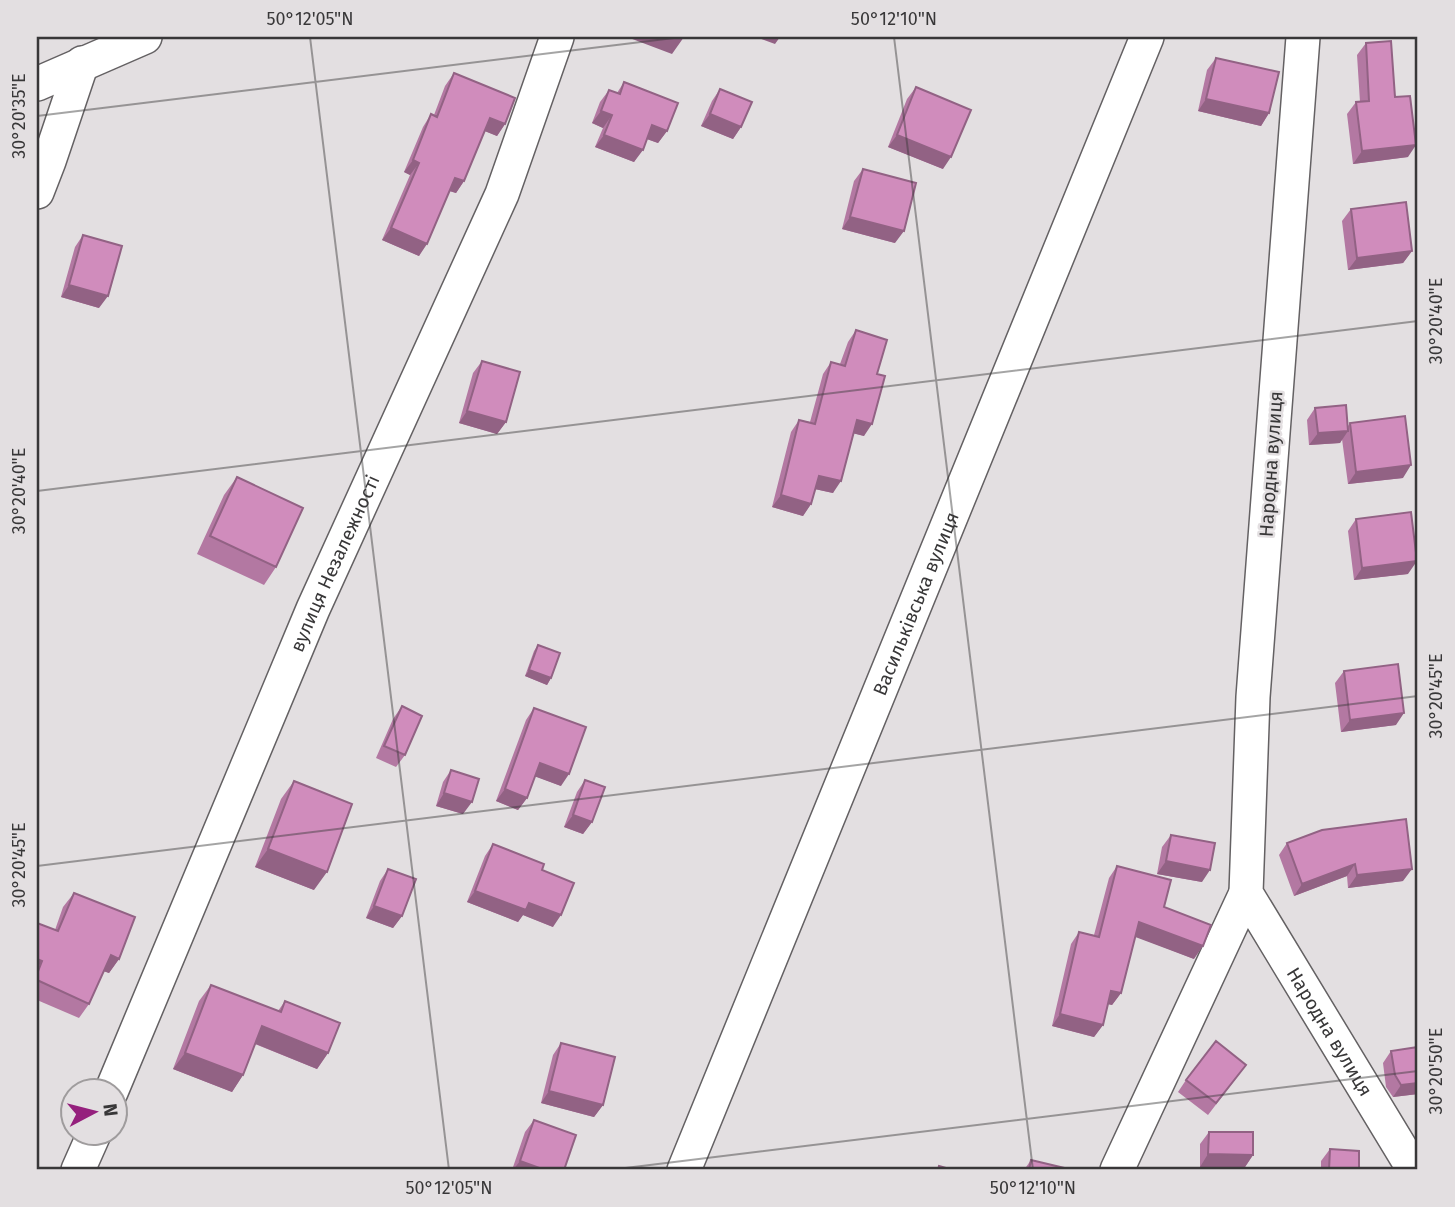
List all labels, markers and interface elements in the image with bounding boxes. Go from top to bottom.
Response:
text: 50°12'05"N [267,8,353,30]
text: 50°12'10"N [851,8,937,30]
text: 30°20'35"E [8,73,30,159]
text: 30°20'40"E [1425,278,1447,364]
street label: Народна вулиця [1254,390,1288,538]
text: 30°20'40"E [8,448,30,534]
street label: вулиця Незалежності [285,471,384,655]
street label: Васильківська вулиця [868,508,963,699]
text: 30°20'45"E [1425,653,1447,739]
text: 30°20'45"E [8,822,30,908]
street label: Народна вулиця [1282,963,1378,1100]
text: 30°20'50"E [1425,1028,1447,1114]
north arrow [60,1078,130,1148]
text: N [98,1102,123,1118]
text: 50°12'05"N [406,1177,492,1199]
text: 50°12'10"N [990,1177,1076,1199]

